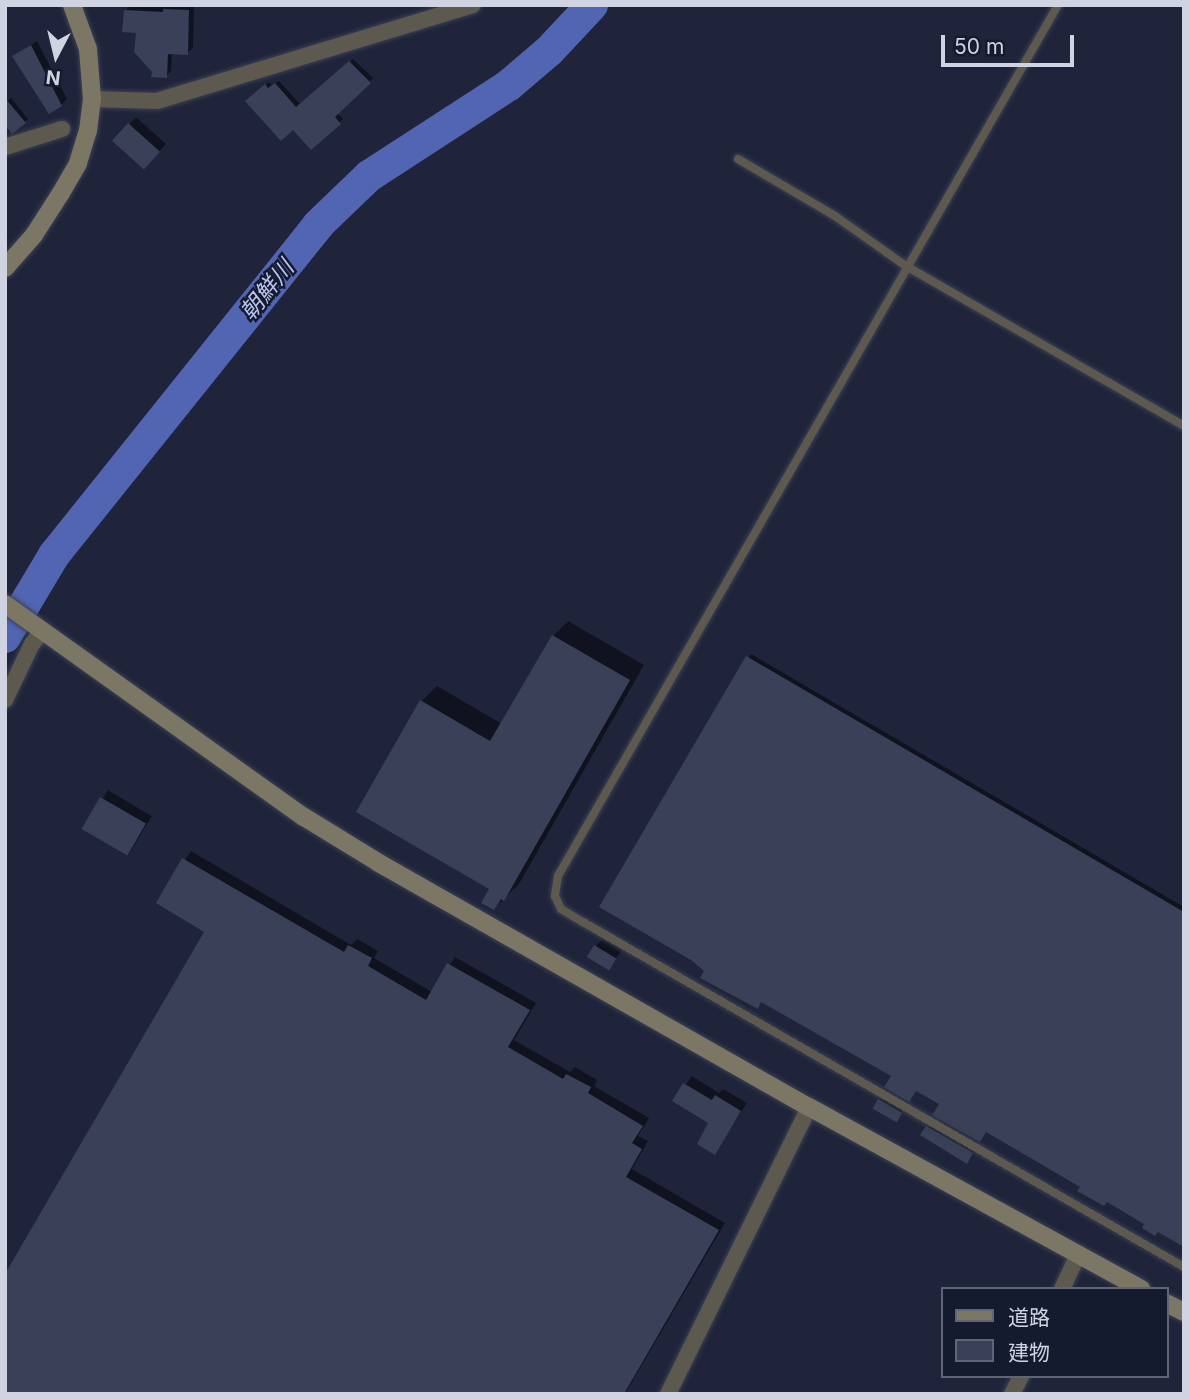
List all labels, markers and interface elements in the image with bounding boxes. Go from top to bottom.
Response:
north arrow [21,21,91,91]
scale bar [944,21,1077,65]
text: 50 m [954,34,1004,59]
text: N [45,65,62,90]
water label: 朝鮮川 [235,255,299,325]
legend [940,1287,1168,1378]
text: 道路 [1008,1305,1050,1330]
text: 建物 [1008,1340,1050,1365]

